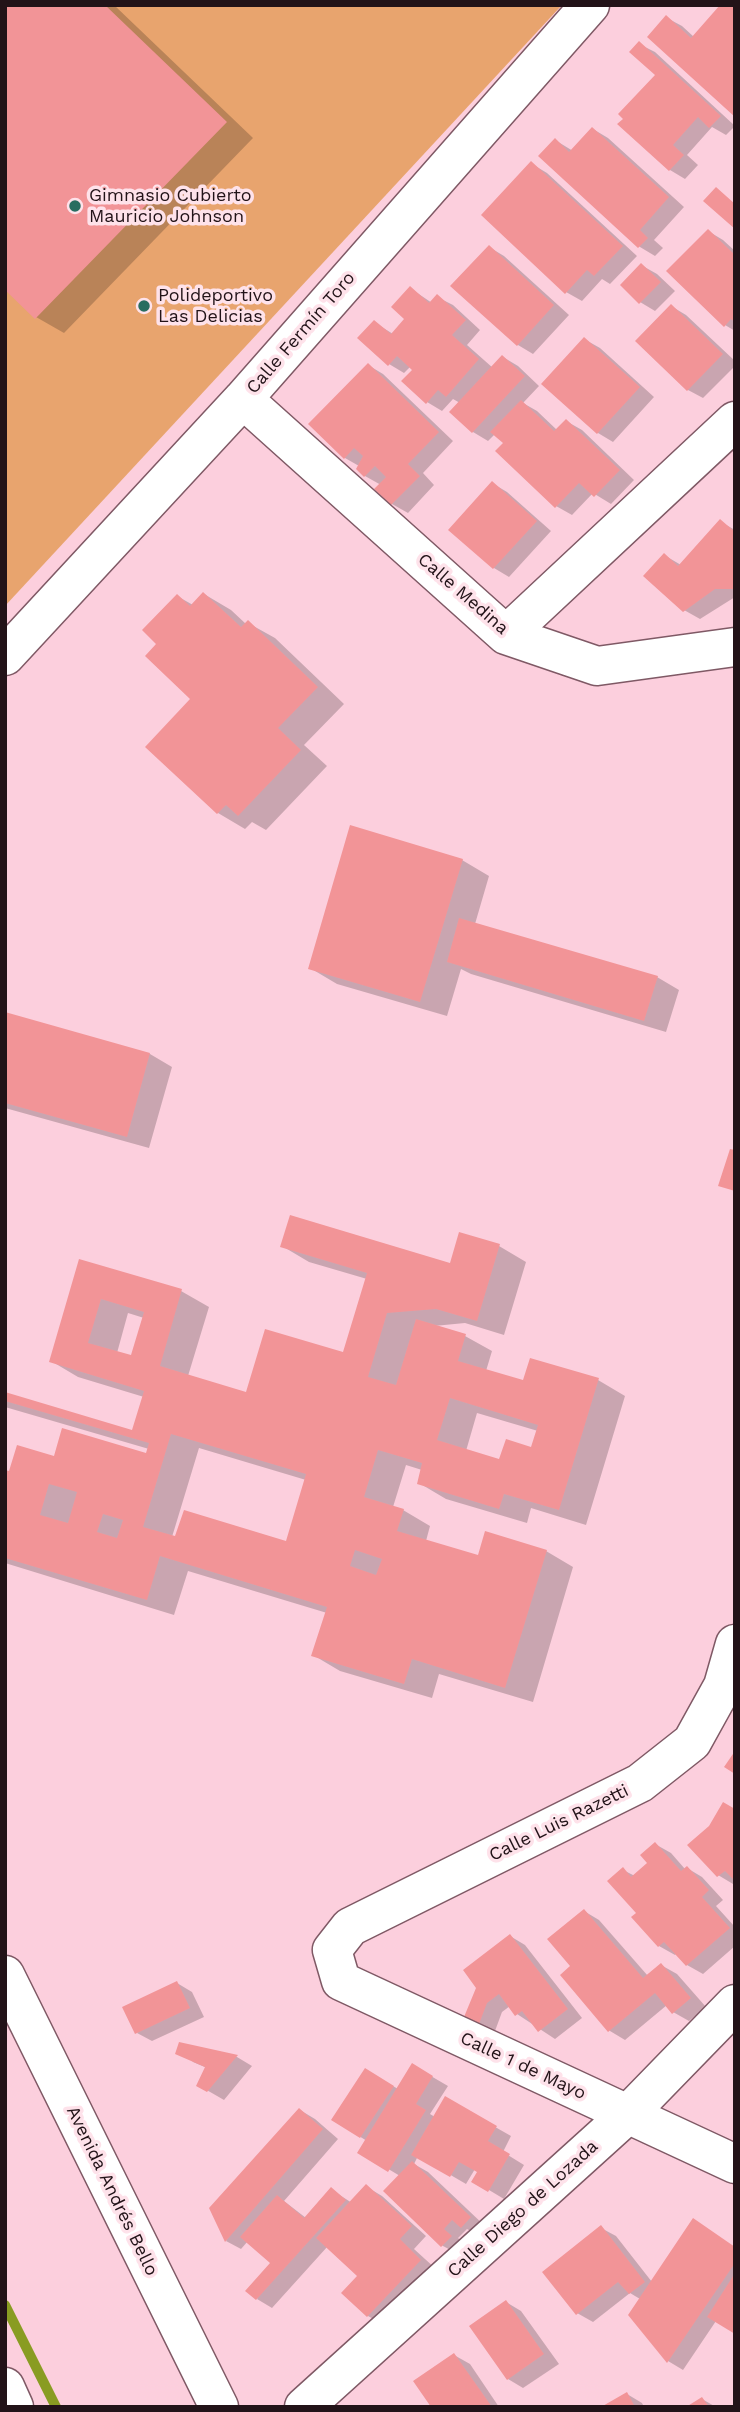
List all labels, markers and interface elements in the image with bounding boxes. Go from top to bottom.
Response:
place label: Gimnasio Cubierto Mauricio Johnson [89,185,252,228]
marker: Gimnasio Cubierto Mauricio Johnson [67,198,83,214]
street label: Calle Fermín Toro [242,268,360,398]
place label: Polideportivo Las Delicias [158,285,273,328]
marker: Polideportivo Las Delicias [136,298,152,314]
street label: Calle Medina [413,549,513,639]
street label: Calle Luis Razetti [486,1780,632,1866]
street label: Calle 1 de Mayo [457,2027,589,2105]
street label: Avenida Andrés Bello [62,2103,162,2279]
street label: Calle Diego de Lozada [443,2136,603,2282]

